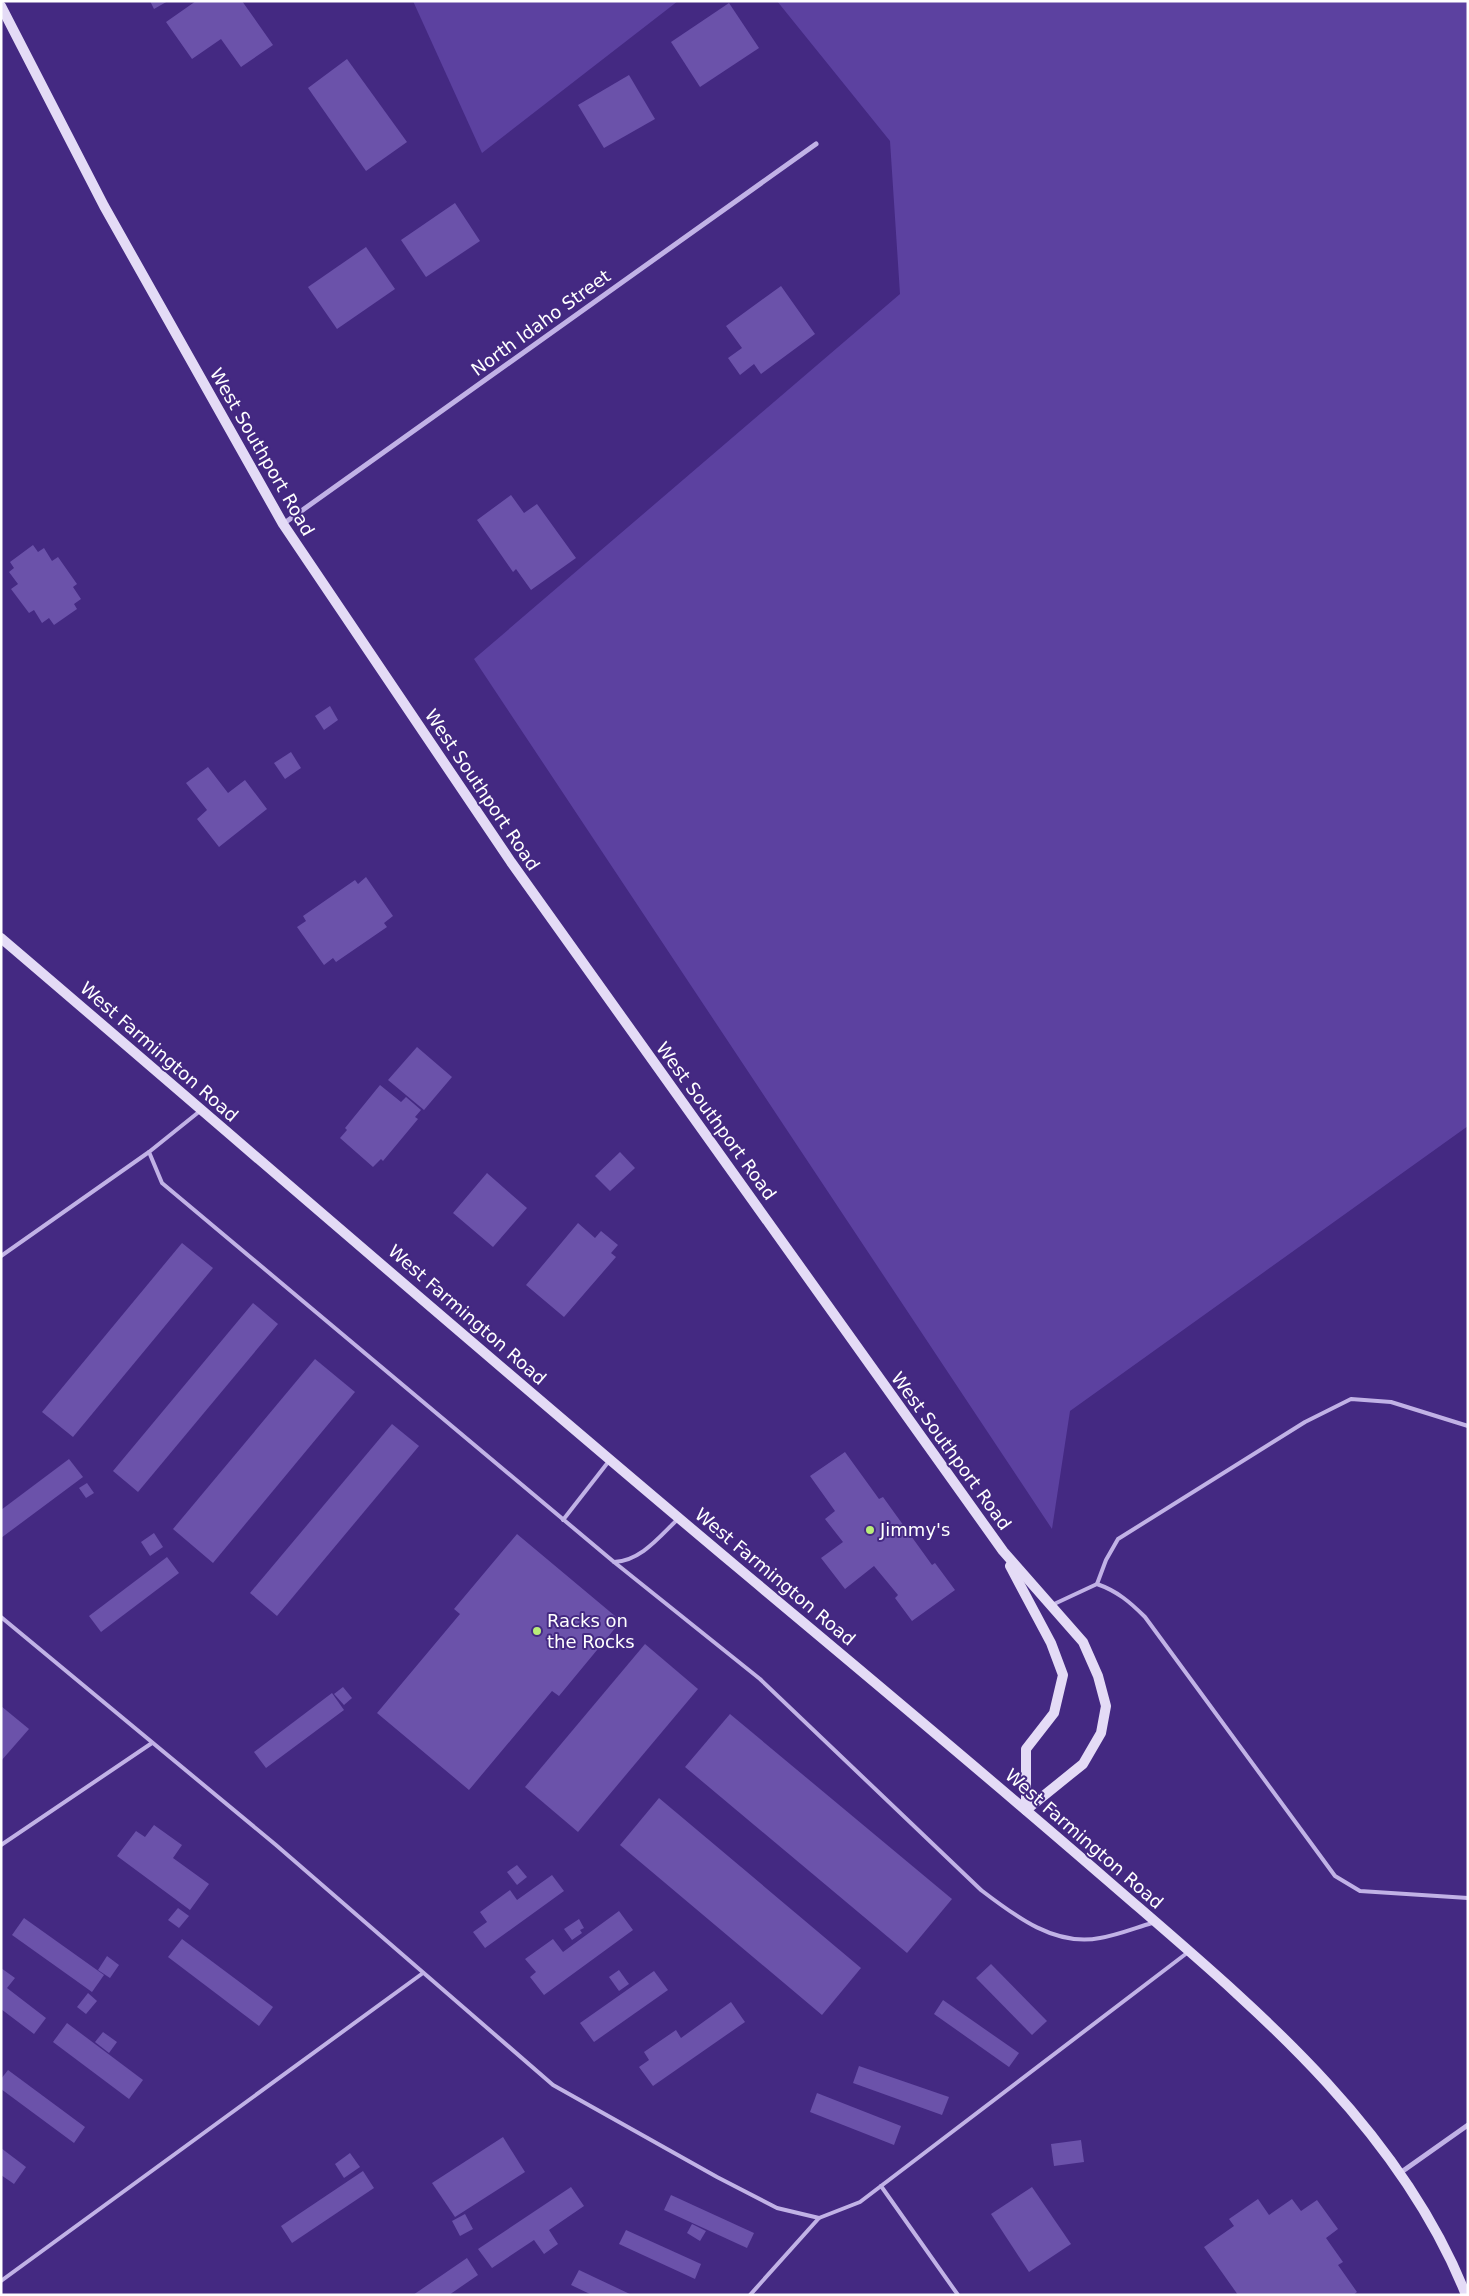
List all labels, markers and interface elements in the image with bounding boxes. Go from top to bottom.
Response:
street label: North Idaho Street [467,265,614,380]
street label: West Southport Road [206,364,319,539]
street label: West Southport Road [421,705,544,874]
street label: West Farmington Road [76,977,243,1126]
street label: West Southport Road [652,1038,781,1204]
street label: West Farmington Road [384,1240,551,1389]
street label: West Southport Road [887,1368,1016,1534]
street label: West Farmington Road [691,1503,860,1650]
place label: Jimmy's [879,1519,950,1540]
marker: Jimmy's [864,1524,876,1536]
place label: Racks on the Rocks [547,1610,635,1652]
marker: Racks on the Rocks [531,1625,543,1637]
street label: West Farmington Road [1001,1764,1168,1913]

